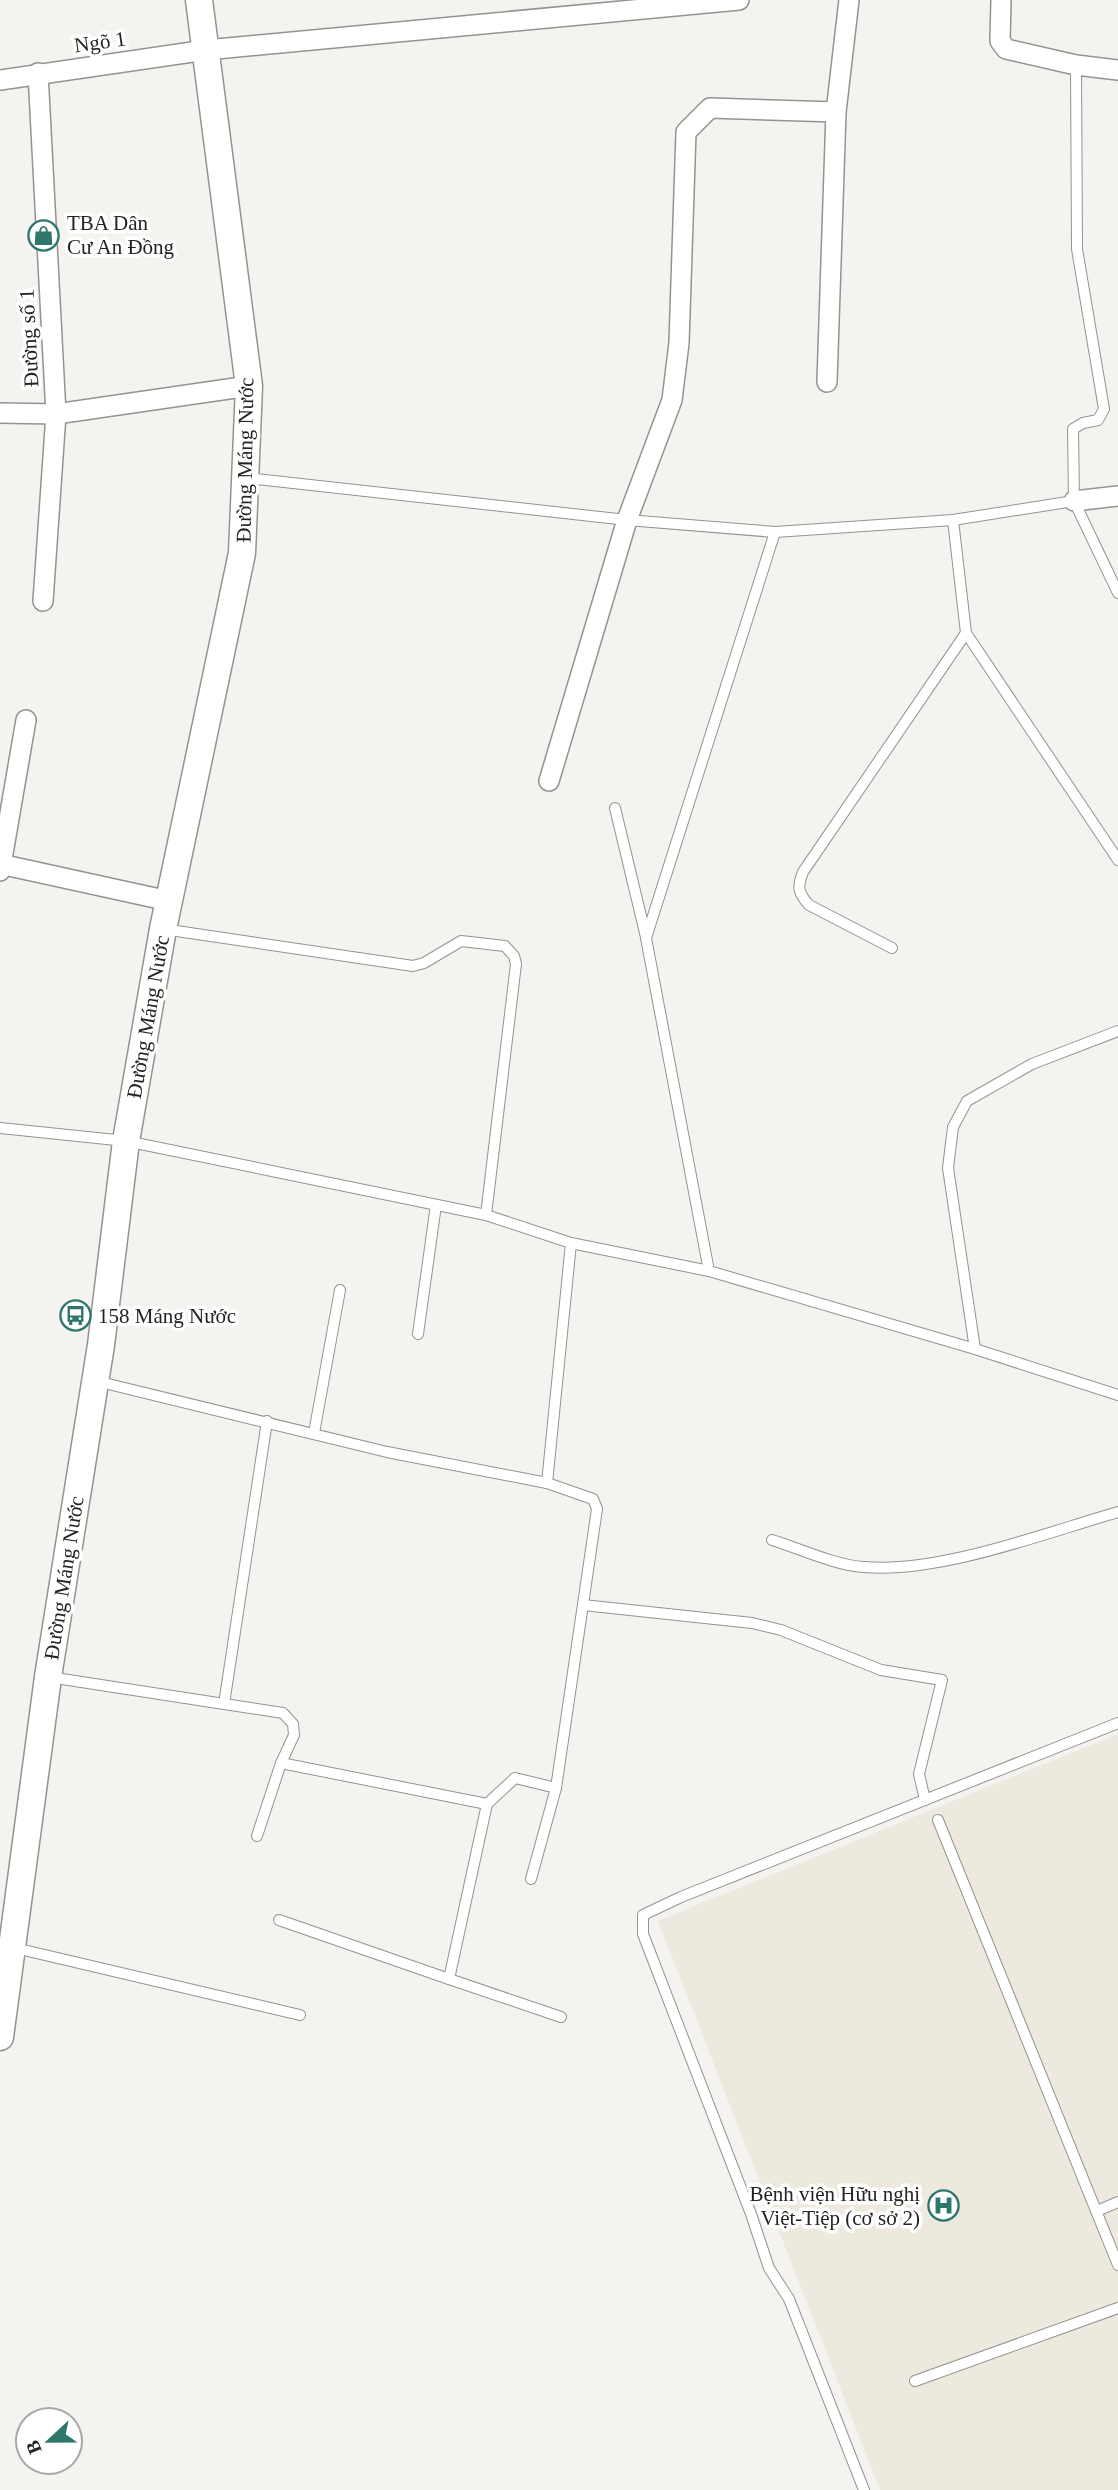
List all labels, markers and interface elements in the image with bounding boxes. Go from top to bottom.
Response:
street label: Ngõ 1 [73,27,127,57]
place label: TBA Dân Cư An Đồng [67,211,175,259]
shop icon: TBA Dân Cư An Đồng [27,218,61,252]
street label: Đường số 1 [14,288,44,388]
street label: Đường Máng Nước [232,377,258,543]
street label: Đường Máng Nước [122,934,174,1100]
bus stop icon: 158 Máng Nước [58,1299,92,1333]
place label: 158 Máng Nước [98,1304,236,1328]
street label: Đường Máng Nước [39,1495,89,1661]
place label: Bệnh viện Hữu nghị Việt-Tiệp (cơ sở 2) [749,2182,920,2230]
hospital icon: Bệnh viện Hữu nghị Việt-Tiệp (cơ sở 2) [926,2189,960,2223]
north arrow [14,2406,84,2476]
text: B [21,2437,46,2457]

